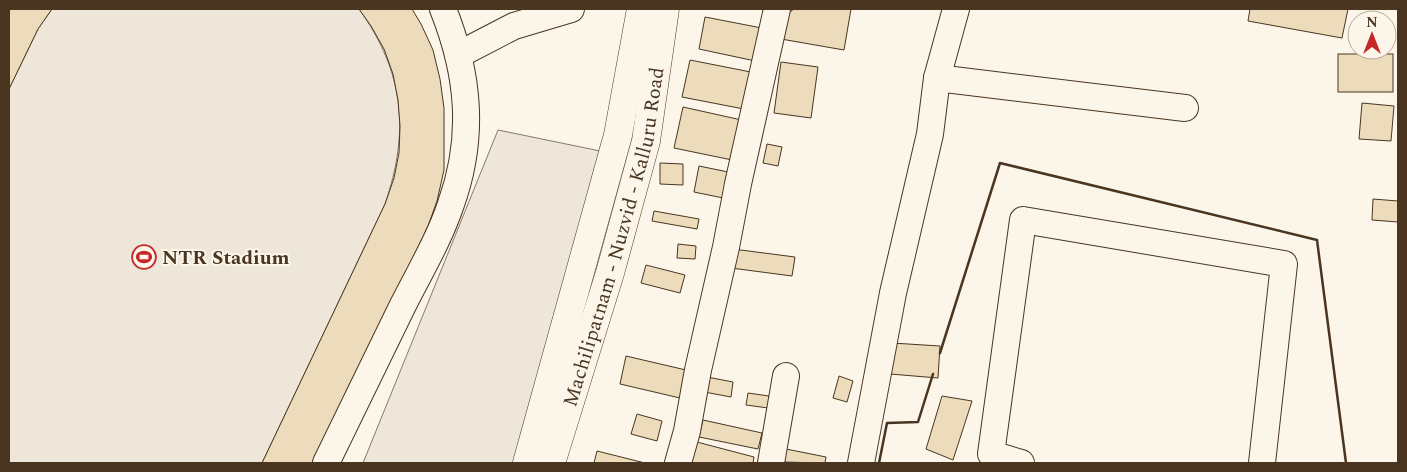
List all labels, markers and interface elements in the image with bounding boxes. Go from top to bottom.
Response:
north arrow [1347,10,1397,60]
text: N [1366,12,1378,33]
street label: Machilipatnam - Nuzvid - Kalluru Road [555,65,672,411]
place label: NTR Stadium [162,243,290,273]
sports icon: NTR Stadium [131,244,157,270]

